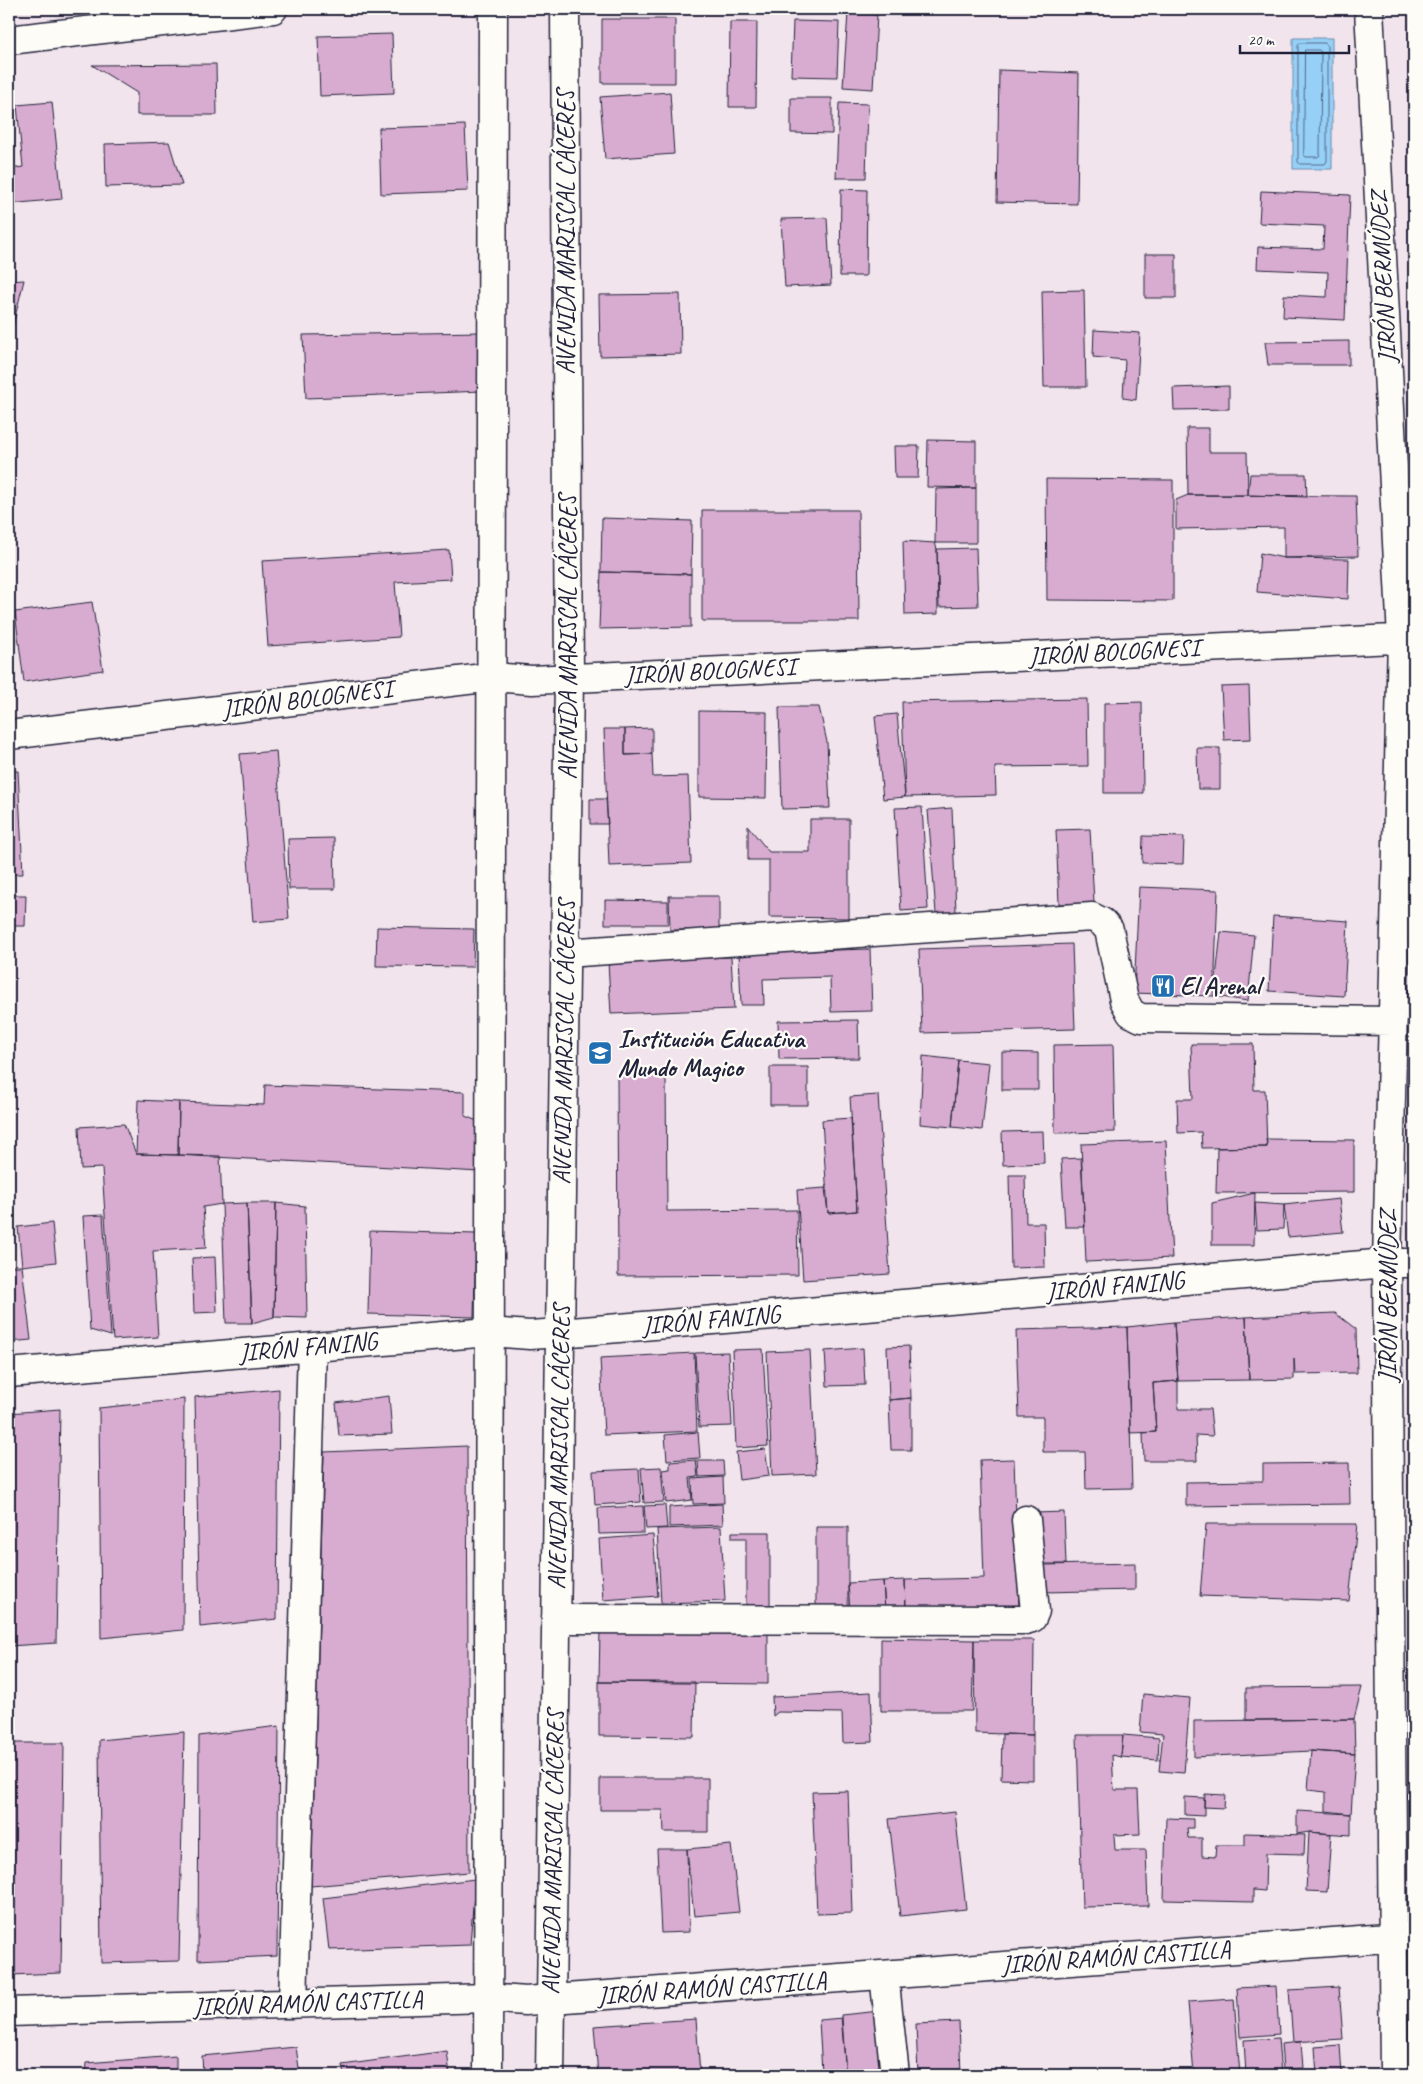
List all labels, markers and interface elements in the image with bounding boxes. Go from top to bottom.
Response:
scale bar [1240,22,1349,54]
text: 20 m [1248,31,1275,50]
street label: AVENIDA MARISCAL CÁCERES [550,86,582,374]
street label: JIRÓN BERMÚDEZ [1362,186,1404,365]
street label: AVENIDA MARISCAL CÁCERES [552,491,584,779]
street label: JIRÓN BOLOGNESI [1027,631,1206,673]
street label: JIRÓN BOLOGNESI [623,650,802,692]
street label: JIRÓN BOLOGNESI [219,672,400,725]
street label: AVENIDA MARISCAL CÁCERES [546,895,583,1185]
place label: El Arenal [1180,970,1265,1002]
restaurant icon: El Arenal [1150,973,1176,999]
place label: Institución Educativa Mundo Magico [618,1023,806,1084]
school or university icon: Institución Educativa Mundo Magico [587,1040,613,1066]
street label: JIRÓN BERMÚDEZ [1372,1206,1404,1383]
street label: JIRÓN FANING [1044,1264,1188,1308]
street label: JIRÓN FANING [640,1298,784,1342]
street label: AVENIDA MARISCAL CÁCERES [541,1300,578,1590]
street label: JIRÓN FANING [237,1325,381,1369]
street label: AVENIDA MARISCAL CÁCERES [535,1705,572,1995]
street label: JIRÓN RAMÓN CASTILLA [999,1933,1232,1981]
street label: JIRÓN RAMÓN CASTILLA [595,1964,828,2012]
street label: JIRÓN RAMÓN CASTILLA [192,1983,424,2023]

